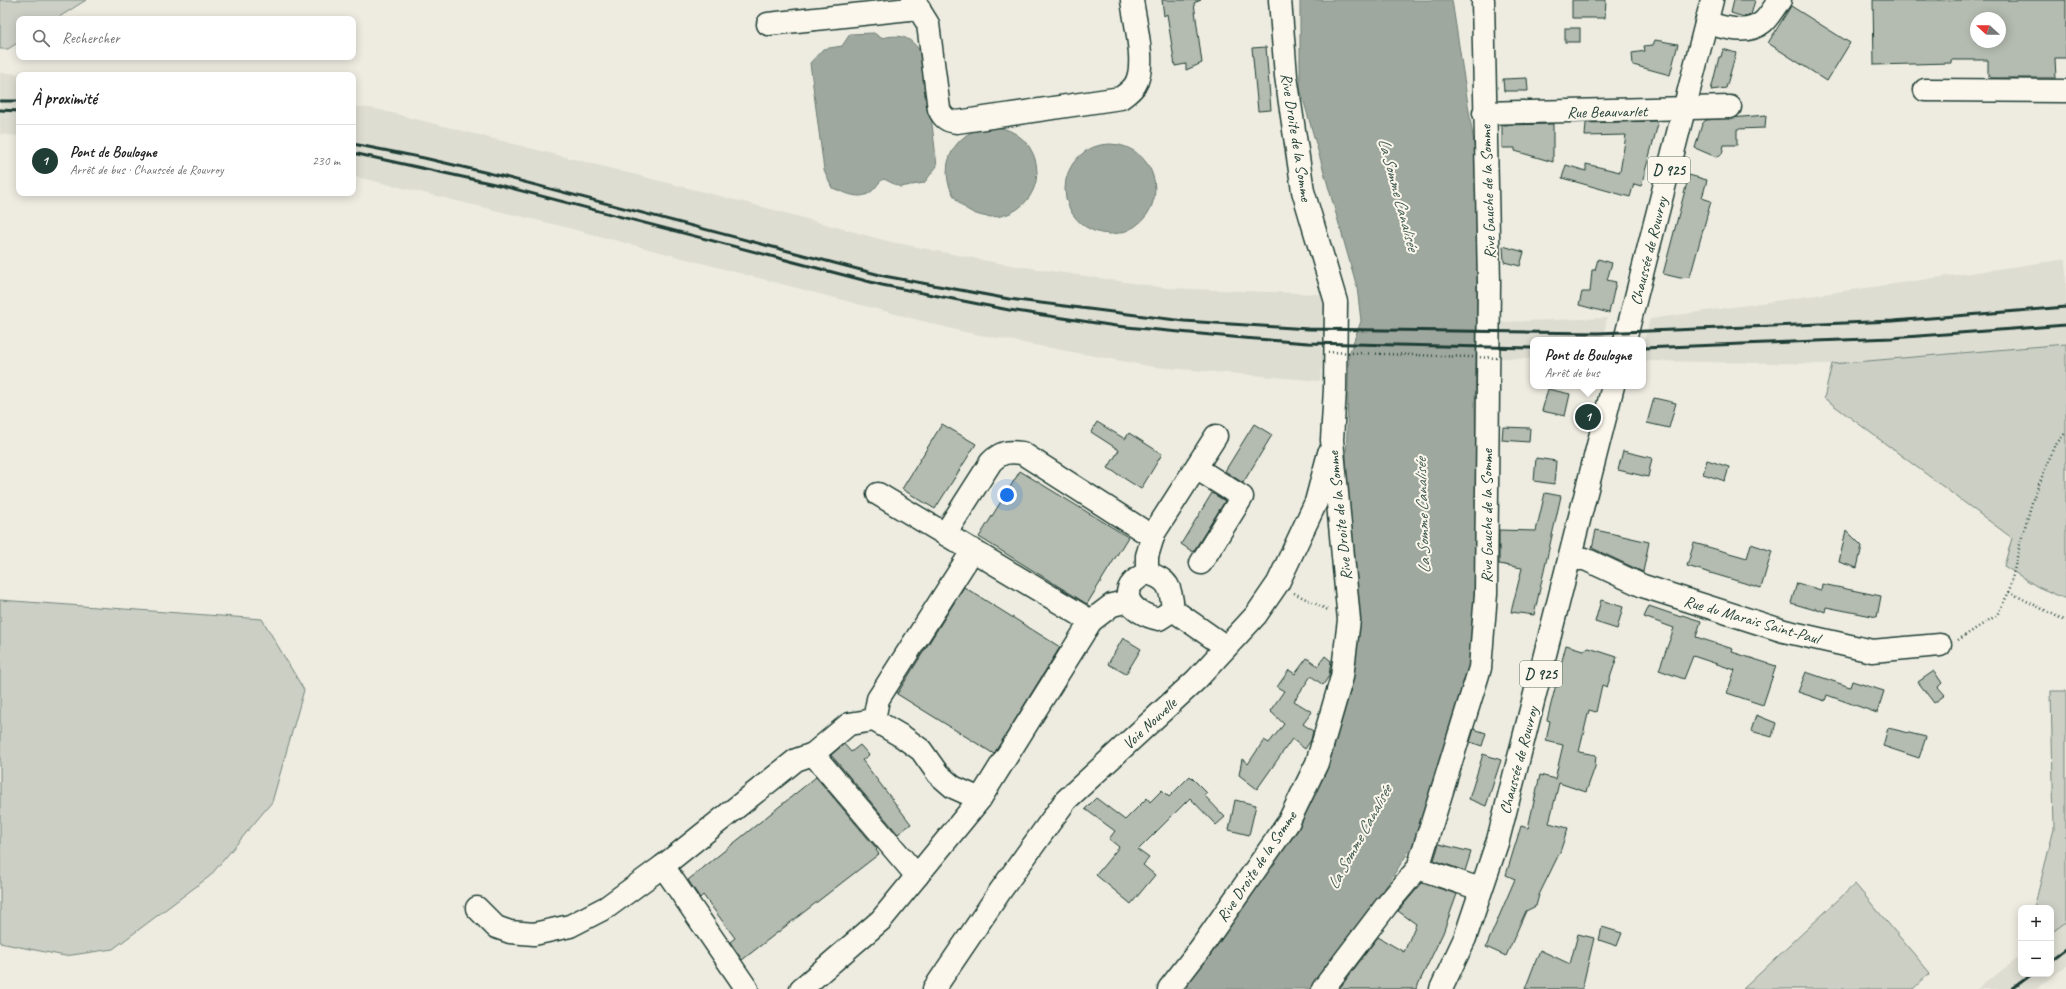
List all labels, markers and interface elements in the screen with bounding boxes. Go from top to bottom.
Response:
north arrow [1970,12,2006,48]
search box [16,16,356,60]
icon: search [30,27,52,49]
text: Rechercher [62,29,120,48]
street label: Rive Droite de la Somme [1276,72,1316,204]
text: À proximité [32,88,97,109]
street label: Rue Beauvarlet [1567,101,1649,123]
street label: Rive Gauche de la Somme [1476,123,1500,259]
water label: La Somme Canalisée [1373,136,1424,255]
text: Pont de Boulogne [70,143,157,162]
text: 1 [42,153,48,169]
text: 230 m [312,153,340,169]
road number: D 925 [1648,157,1690,183]
text: Arrêt de bus · Chaussée de Rouvroy [70,162,223,178]
street label: Chaussée de Rouvroy [1626,194,1672,307]
popup [1530,337,1646,389]
text: Pont de Boulogne [1545,346,1631,365]
text: Arrêt de bus [1545,365,1600,381]
pin: 1 [1575,402,1601,432]
street label: Rive Gauche de la Somme [1477,447,1497,583]
street label: Rive Droite de la Somme [1323,449,1357,581]
water label: La Somme Canalisée [1410,455,1435,574]
your location [997,485,1017,505]
street label: Rue du Marais Saint-Paul [1682,591,1825,650]
road number: D 925 [1520,661,1562,687]
street label: Voie Nouvelle [1118,692,1182,754]
street label: Chaussée de Rouvroy [1495,703,1543,816]
water label: La Somme Canalisée [1322,779,1398,893]
street label: Rive Droite de la Somme [1212,806,1302,926]
map controls [2018,905,2054,977]
button: + [2018,905,2054,941]
button: − [2018,941,2054,977]

